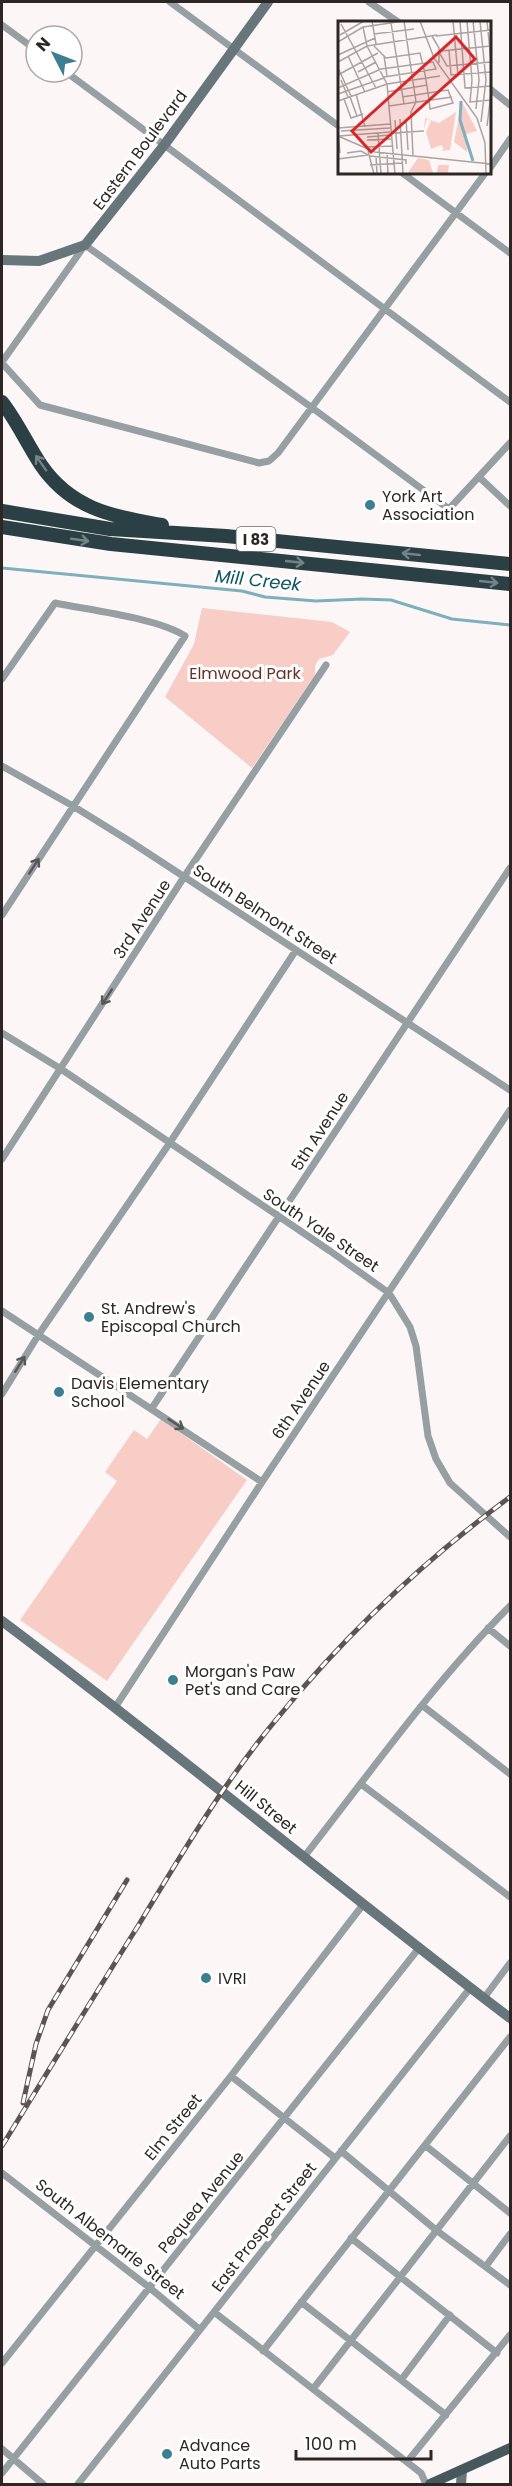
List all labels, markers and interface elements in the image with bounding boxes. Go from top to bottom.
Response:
inset map [338,21,491,174]
north arrow [24,24,84,84]
text: N [31,32,56,56]
street label: Eastern Boulevard [87,85,193,215]
one-way arrow [35,456,47,472]
place label: York Art Association [382,485,474,526]
marker: York Art Association [363,498,377,512]
road number: I 83 [236,527,276,551]
one-way arrow [70,534,89,545]
one-way arrow [401,548,421,559]
one-way arrow [284,557,304,568]
water label: Mill Creek [214,563,303,597]
one-way arrow [478,577,498,588]
park label: Elmwood Park [189,662,302,685]
one-way arrow [27,858,40,875]
street label: South Belmont Street [188,859,342,969]
street label: 3rd Avenue [108,875,176,963]
one-way arrow [101,988,113,1005]
street label: 5th Avenue [286,1087,354,1175]
street label: South Yale Street [258,1183,384,1277]
place label: St. Andrew's Episcopal Church [101,1297,241,1338]
marker: St. Andrew's Episcopal Church [82,1310,96,1324]
one-way arrow [15,1356,27,1373]
street label: 6th Avenue [266,1356,336,1444]
place label: Davis Elementary School [71,1372,209,1413]
marker: Davis Elementary School [52,1385,66,1399]
one-way arrow [167,1418,183,1430]
place label: Morgan's Paw Pet's and Care [185,1660,300,1701]
marker: Morgan's Paw Pet's and Care [166,1673,180,1687]
street label: Hill Street [230,1775,302,1839]
place label: IVRI [218,1967,246,1990]
marker: IVRI [199,1971,213,1985]
street label: Elm Street [139,2089,207,2165]
street label: Pequea Avenue [153,2146,249,2258]
street label: East Prospect Street [206,2157,322,2297]
street label: South Albemarle Street [30,2173,190,2305]
scale bar [296,2423,431,2461]
text: 100 m [305,2431,357,2456]
place label: Advance Auto Parts [179,2434,261,2475]
marker: Advance Auto Parts [160,2447,174,2461]

